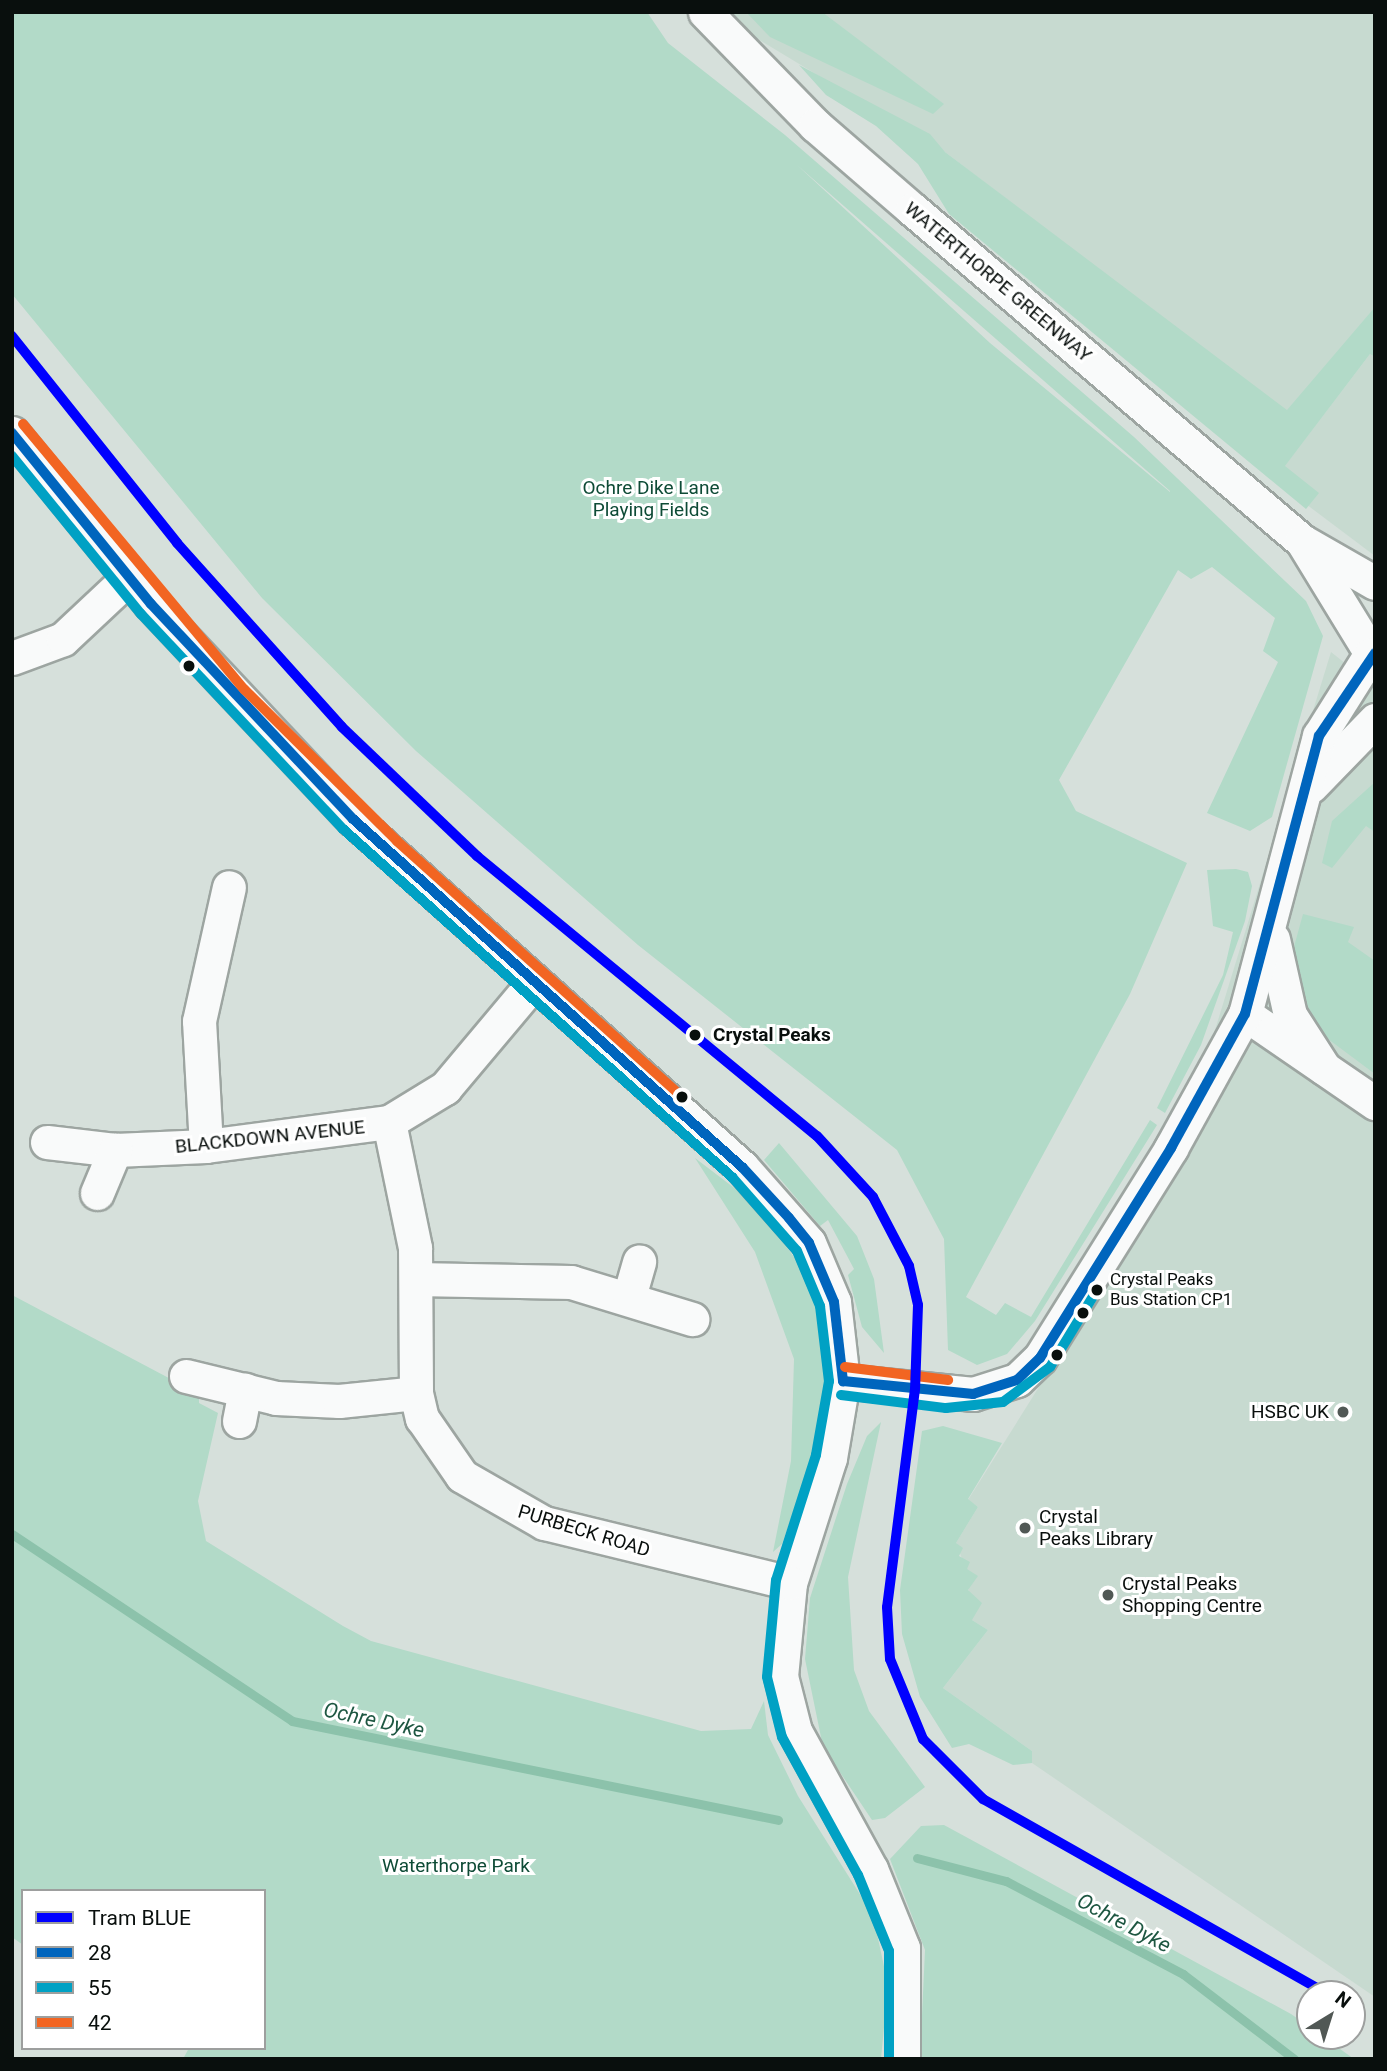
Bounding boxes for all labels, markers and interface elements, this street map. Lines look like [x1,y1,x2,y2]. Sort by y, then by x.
street label: WATERTHORPE GREENWAY [900,197,1096,367]
park label: Ochre Dike Lane Playing Fields [583,477,719,521]
unlabelled marker [182,659,196,673]
marker: Crystal Peaks [683,1023,707,1047]
place label: Crystal Peaks [713,1024,831,1046]
unlabelled marker [675,1090,689,1104]
street label: BLACKDOWN AVENUE [174,1116,366,1158]
place label: Crystal Peaks Bus Station CP1 [1110,1270,1232,1310]
marker: Crystal Peaks Bus Station CP1 [1090,1283,1104,1297]
unlabelled marker [1076,1306,1090,1320]
unlabelled marker [1050,1348,1064,1362]
place label: HSBC UK [1251,1401,1329,1423]
marker: HSBC UK [1335,1404,1351,1420]
street label: PURBECK ROAD [515,1500,653,1562]
place label: Crystal Peaks Library [1039,1506,1153,1550]
marker: Crystal Peaks Library [1017,1520,1033,1536]
place label: Crystal Peaks Shopping Centre [1122,1573,1262,1617]
marker: Crystal Peaks Shopping Centre [1100,1587,1116,1603]
water label: Ochre Dyke [321,1697,427,1743]
park label: Waterthorpe Park [382,1855,530,1877]
water label: Ochre Dyke [1073,1888,1175,1958]
legend [21,1889,266,2050]
text: Tram BLUE [88,1906,191,1930]
text: 28 [88,1941,112,1965]
text: 55 [88,1976,112,2000]
north arrow [1296,1980,1366,2050]
text: N [1331,1986,1355,2013]
text: 42 [88,2011,112,2035]

